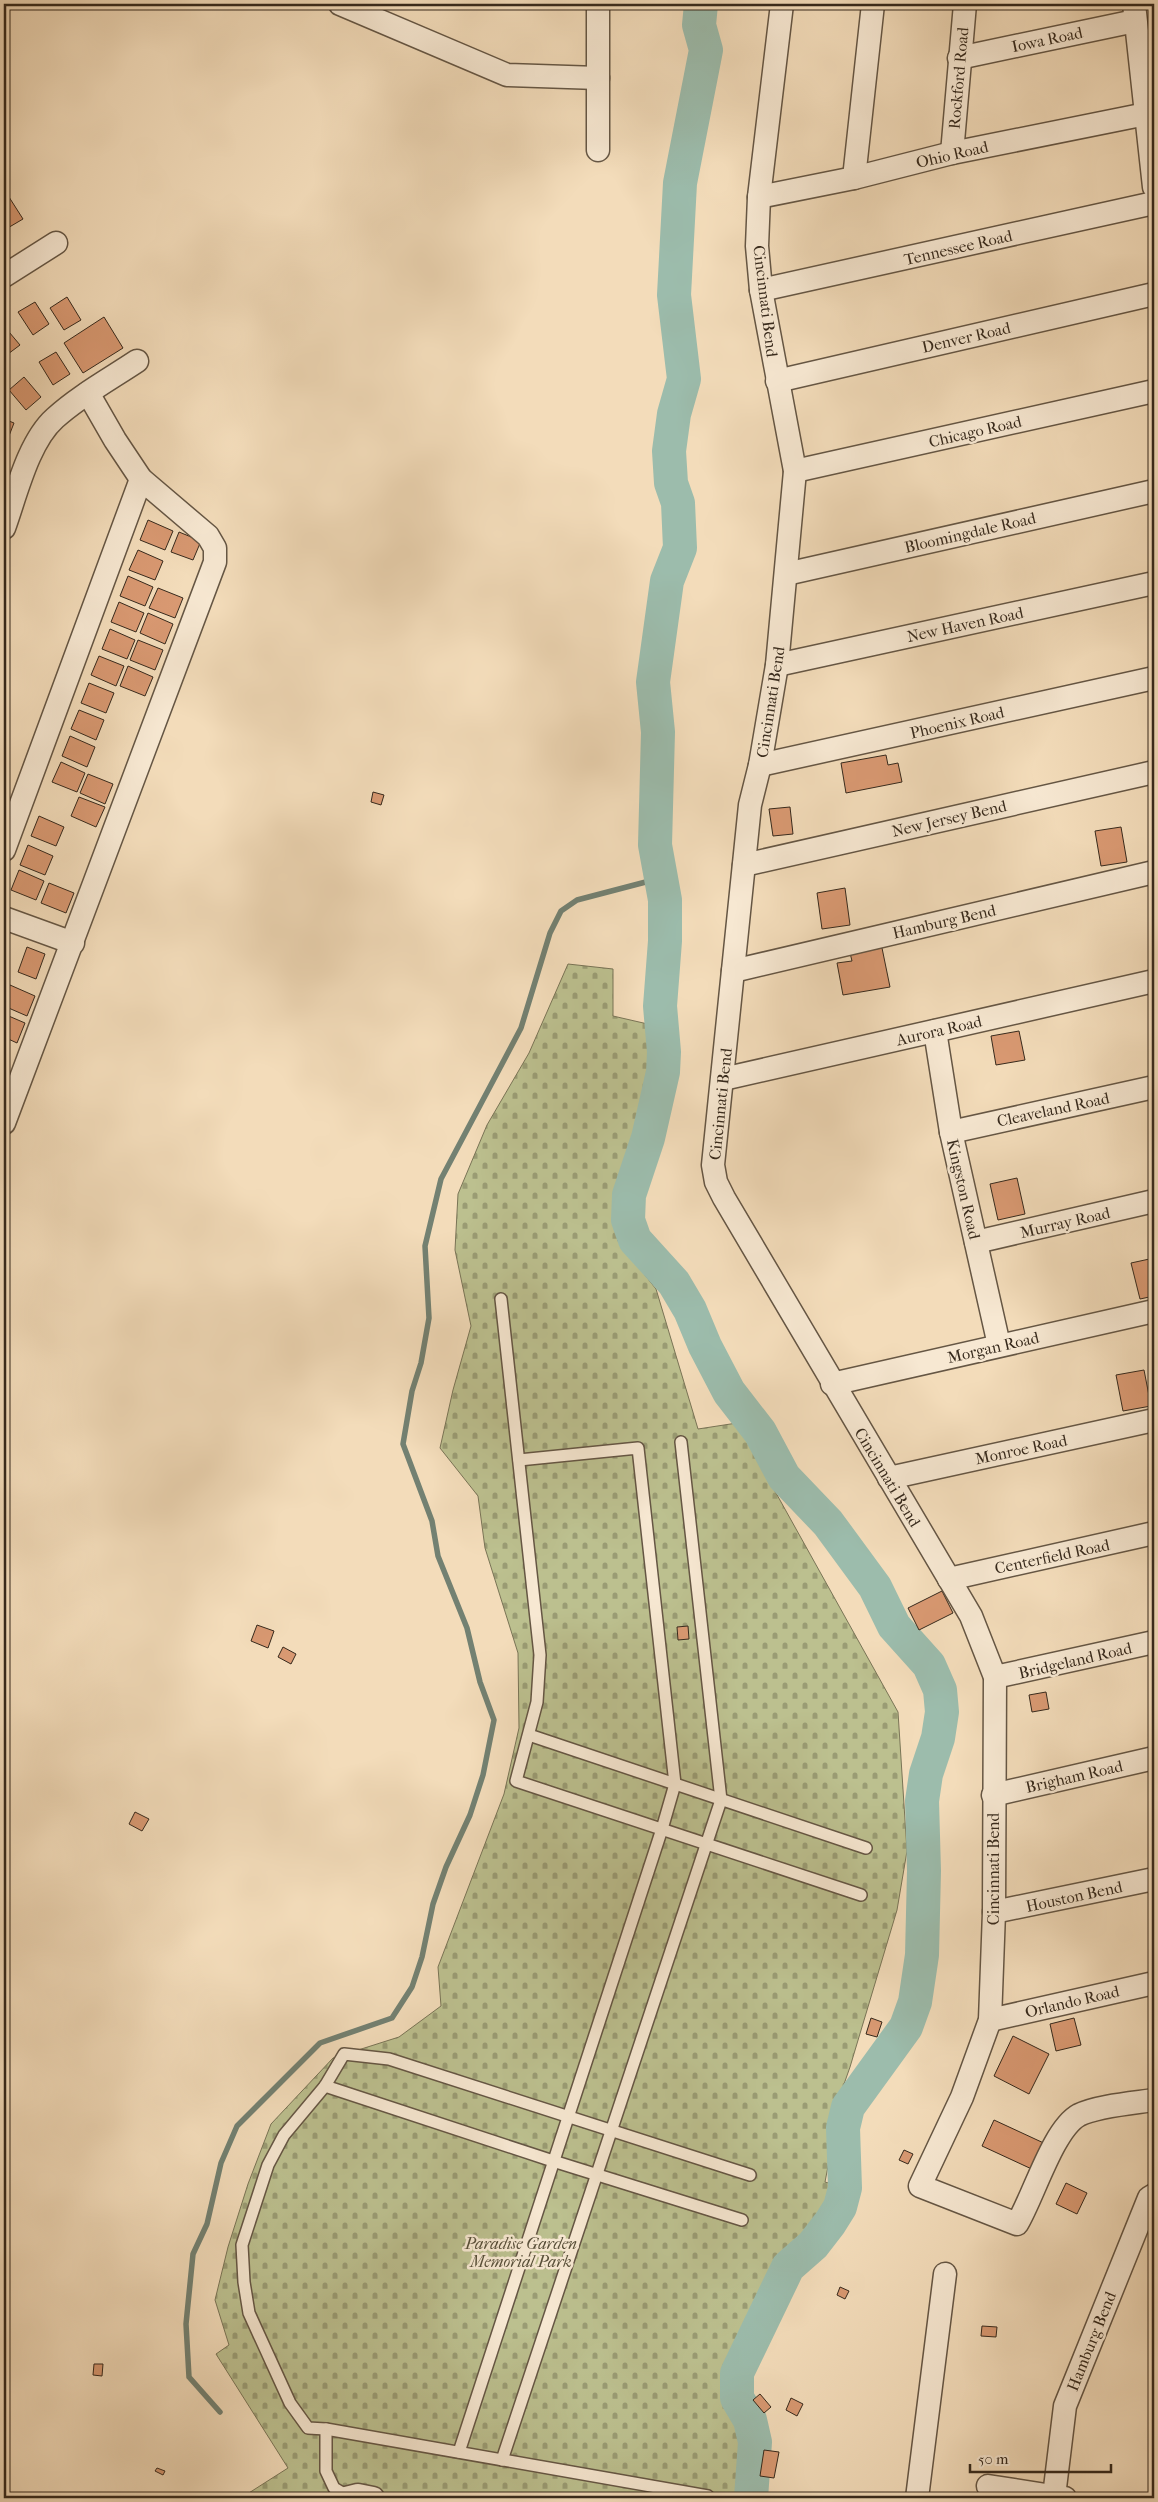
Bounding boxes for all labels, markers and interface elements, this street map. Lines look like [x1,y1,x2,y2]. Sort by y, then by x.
street label: Iowa Road [1010,23,1085,56]
street label: Rockford Road [945,26,972,130]
street label: Ohio Road [914,137,990,172]
street label: Tennessee Road [902,226,1014,269]
street label: Cincinnati Bend [749,244,782,358]
street label: Denver Road [920,318,1013,357]
street label: Chicago Road [927,412,1024,451]
street label: Bloomingdale Road [903,508,1038,557]
street label: New Haven Road [905,603,1025,646]
street label: Cincinnati Bend [752,645,789,759]
street label: Phoenix Road [908,702,1006,743]
street label: New Jersey Bend [890,796,1009,841]
street label: Hamburg Bend [891,900,998,943]
street label: Aurora Road [894,1011,984,1050]
street label: Cincinnati Bend [705,1047,736,1161]
street label: Cleaveland Road [995,1088,1111,1131]
street label: Kingston Road [943,1137,984,1241]
street label: Murray Road [1018,1203,1112,1242]
street label: Morgan Road [945,1328,1041,1367]
street label: Cincinnati Bend [850,1424,925,1531]
street label: Monroe Road [973,1430,1069,1469]
street label: Centerfield Road [993,1535,1112,1578]
street label: Bridgeland Road [1017,1638,1134,1683]
street label: Brigham Road [1024,1756,1125,1797]
street label: Cincinnati Bend [984,1812,1003,1925]
street label: Houston Bend [1024,1877,1124,1916]
street label: Orlando Road [1023,1981,1121,2022]
park label: Paradise Garden Memorial Park [464,2234,577,2271]
street label: Hamburg Bend [1063,2288,1120,2394]
scale bar [970,2442,1112,2474]
text: 50 m [978,2450,1009,2468]

